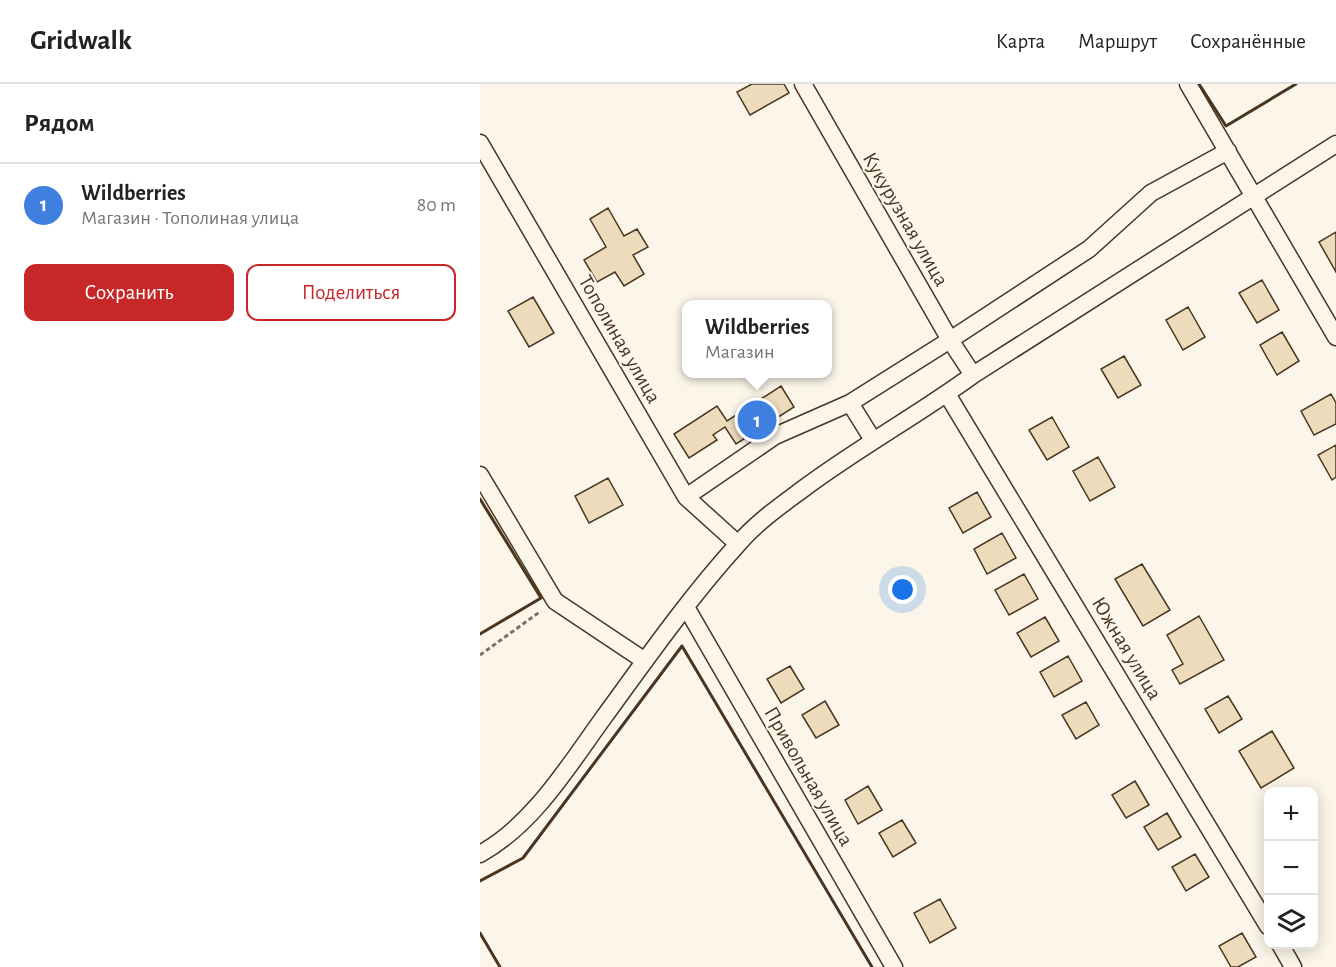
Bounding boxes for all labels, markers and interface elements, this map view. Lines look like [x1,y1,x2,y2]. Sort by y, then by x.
text: Gridwalk [30,27,132,55]
text: Карта [996,31,1045,52]
text: Маршрут [1078,31,1157,52]
text: Сохранённые [1190,31,1306,52]
text: Рядом [24,110,95,136]
street label: Кукурузная улица [859,149,953,290]
text: Wildberries [81,182,186,204]
text: 1 [40,195,47,215]
text: 80 m [417,195,456,215]
text: Магазин · Тополиная улица [81,208,299,228]
button: Сохранить [24,264,234,321]
button: Поделиться [246,264,456,321]
street label: Тополиная улица [575,272,665,407]
popup [682,300,832,378]
text: Wildberries [705,316,809,338]
text: Магазин [705,342,775,362]
pin: 1 [738,398,776,442]
your location [888,575,917,604]
street label: Южная улица [1088,593,1166,704]
street label: Привольная улица [760,703,857,850]
map controls [1264,787,1318,949]
button: + [1264,787,1318,841]
button: − [1264,841,1318,895]
button: layers [1264,895,1318,949]

